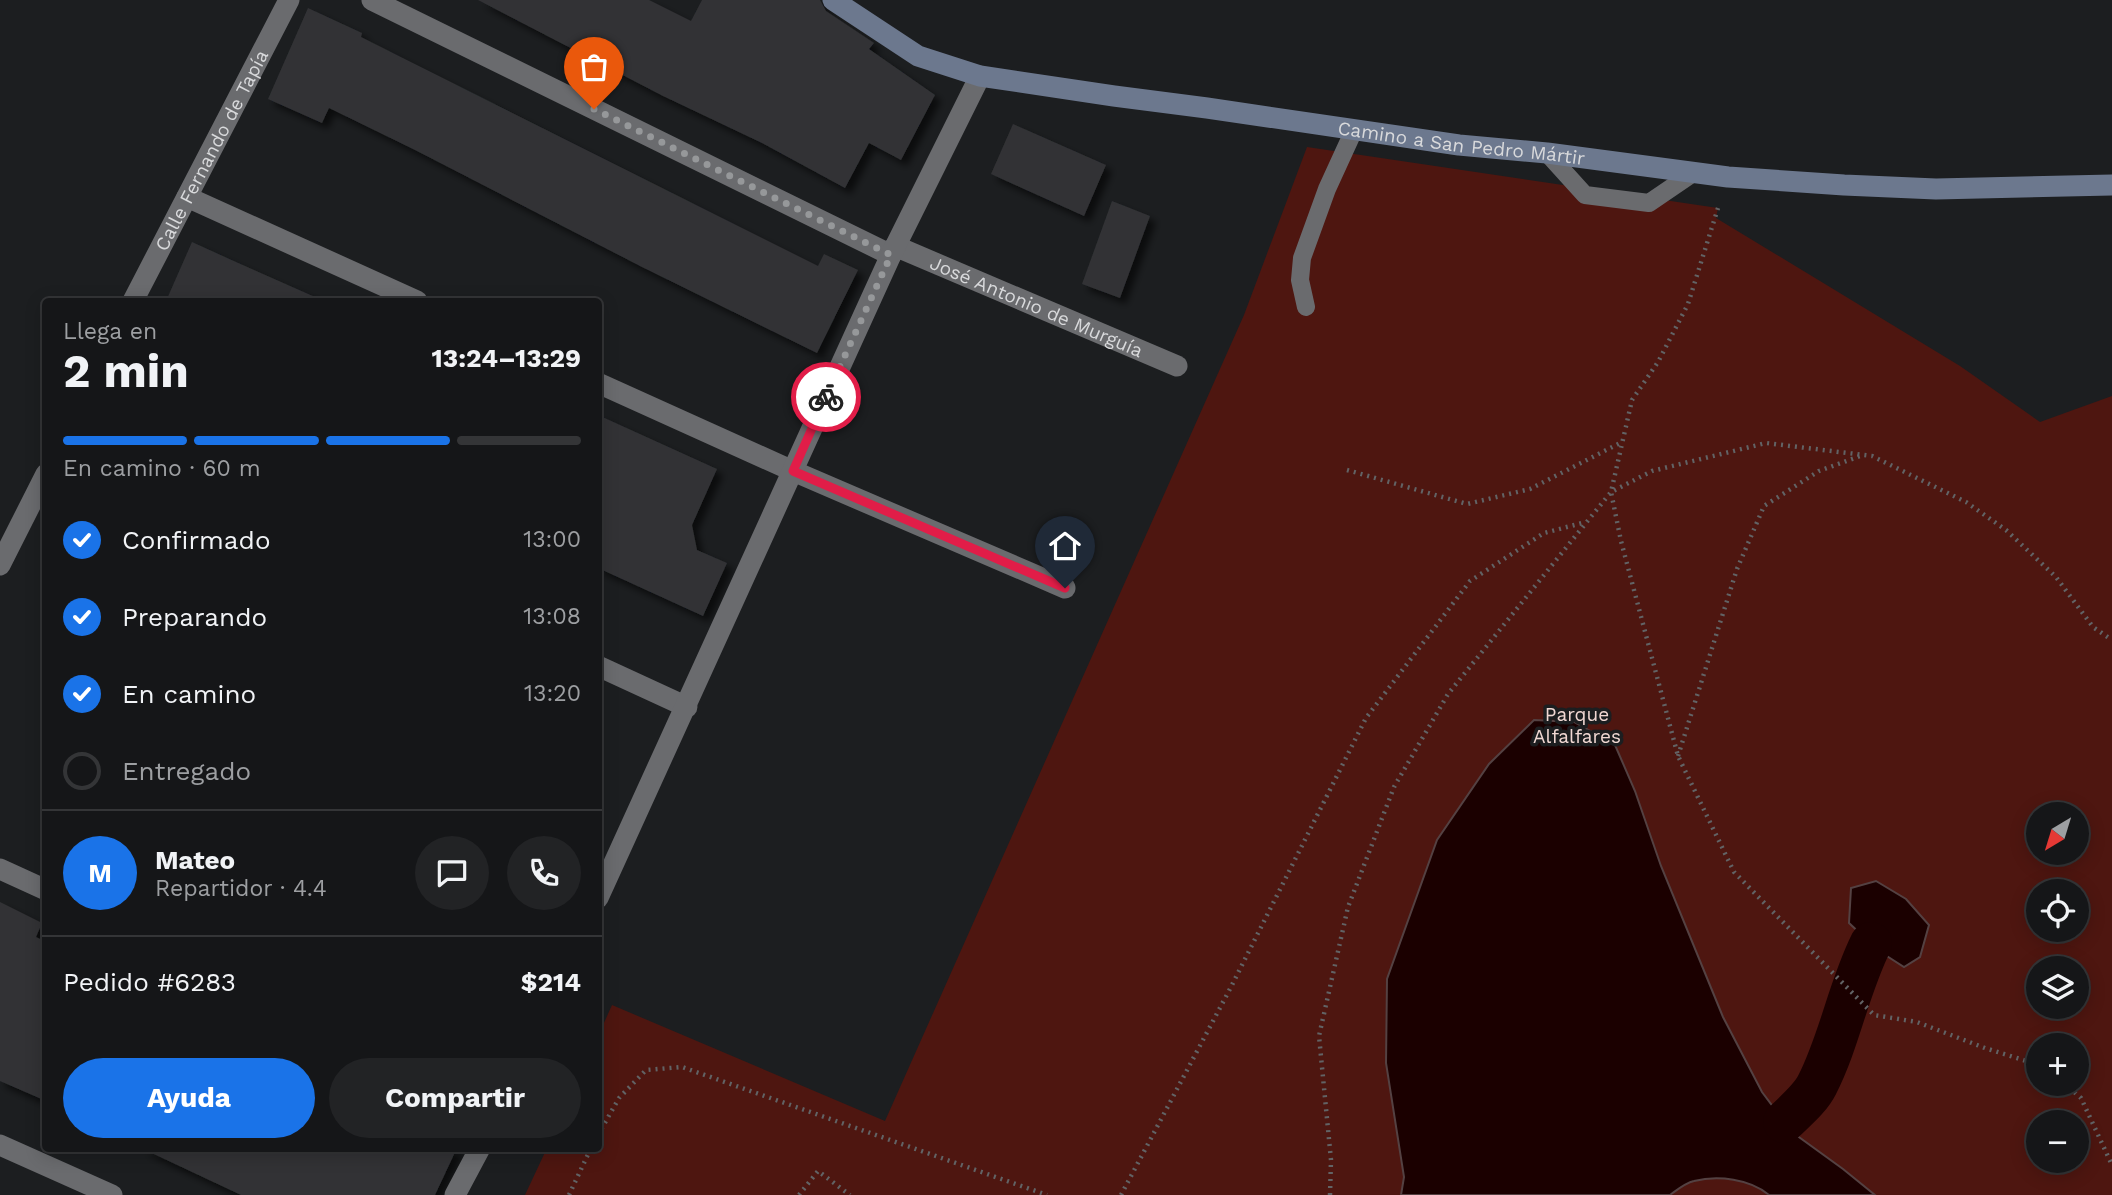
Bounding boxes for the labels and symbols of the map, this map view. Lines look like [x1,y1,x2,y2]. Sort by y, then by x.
pin [564,37,624,109]
street label: Calle Fernando de Tapía [150,45,273,254]
street label: Camino a San Pedro Mártir [1336,116,1587,169]
street label: José Antonio de Murguía [927,251,1147,362]
courier [791,362,861,432]
pin [1035,516,1095,588]
park label: Parque Alfalfares [1533,703,1621,748]
north arrow [2026,802,2090,864]

